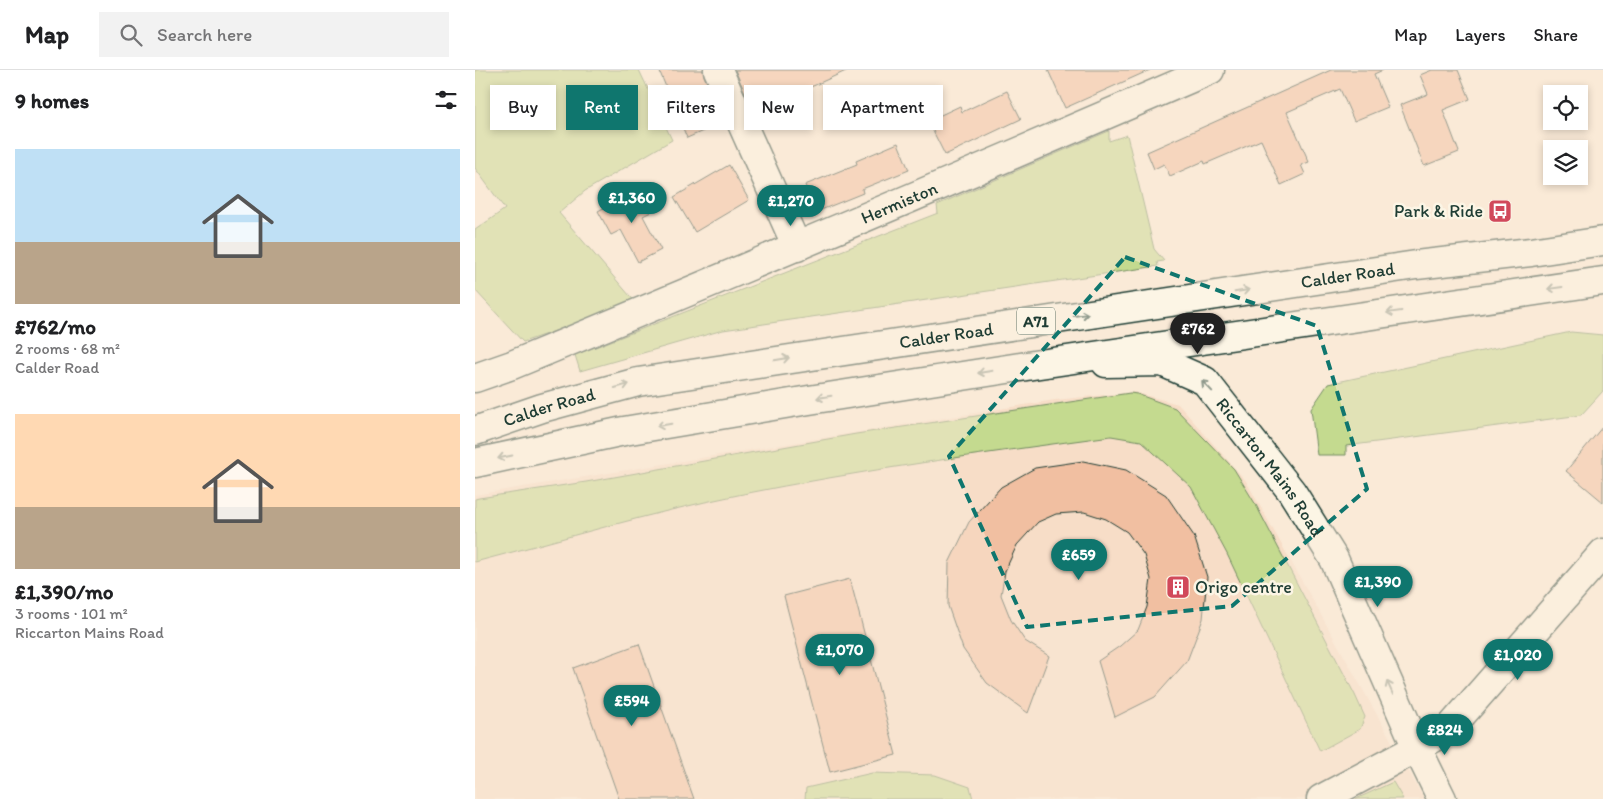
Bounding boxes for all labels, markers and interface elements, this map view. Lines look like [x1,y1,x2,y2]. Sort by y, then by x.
search box [99,12,449,57]
text: Map [25,20,69,49]
icon: search [117,21,145,49]
text: Search here [157,23,252,46]
text: Map [1394,24,1427,46]
text: Layers [1455,24,1505,46]
text: Share [1533,24,1578,46]
chip: Buy [490,85,556,130]
chip: Rent [566,85,638,130]
chip: Filters [648,85,734,130]
chip: New [744,85,813,130]
chip: Apartment [823,85,943,130]
map controls [1543,85,1588,185]
button: locate [1543,85,1588,130]
icon: filters [432,86,460,114]
text: 9 homes [15,88,89,113]
button: layers [1543,140,1588,185]
street label: Hermiston [858,177,941,229]
icon: home [193,181,283,271]
pin: £1,360 [591,182,673,224]
pin: £1,270 [750,184,832,227]
text: £1,360 [609,188,655,207]
text: £1,270 [768,191,814,210]
bus stop icon: Park & Ride [1487,198,1513,224]
place label: Park & Ride [1394,200,1483,222]
street label: Calder Road [1299,257,1396,293]
one-way arrow [1547,283,1563,293]
one-way arrow [1234,286,1250,296]
one-way arrow [1386,307,1402,317]
road number: A71 [1017,308,1055,334]
one-way arrow [1073,309,1089,319]
pin: £762 [1168,312,1228,355]
text: £762/mo [15,314,96,339]
street label: Calder Road [898,318,995,354]
text: £762 [1181,319,1215,338]
text: 2 rooms · 68 m² [15,339,120,358]
one-way arrow [774,354,790,364]
text: Calder Road [15,358,99,377]
one-way arrow [977,368,993,378]
one-way arrow [1201,380,1213,392]
one-way arrow [613,381,629,390]
street label: Calder Road [500,383,598,431]
one-way arrow [816,393,832,403]
street label: Riccarton Mains Road [1211,393,1328,541]
one-way arrow [656,420,672,430]
icon: home [193,446,283,536]
one-way arrow [497,453,513,462]
pin: £659 [1049,538,1109,581]
text: £659 [1062,545,1096,564]
pin: £1,390 [1337,566,1419,608]
text: £1,390 [1355,572,1401,591]
building icon: Origo centre [1165,574,1191,600]
place label: Origo centre [1195,576,1292,598]
text: £1,390/mo [15,579,113,604]
text: 3 rooms · 101 m² [15,604,128,623]
text: Riccarton Mains Road [15,623,164,642]
pin: £1,070 [799,634,881,676]
pin: £1,020 [1477,638,1559,681]
text: £1,070 [816,640,864,659]
text: £1,020 [1494,645,1542,664]
one-way arrow [1385,681,1395,696]
pin: £594 [602,684,662,727]
text: £594 [615,691,649,710]
pin: £824 [1415,714,1475,756]
text: £824 [1427,720,1463,739]

